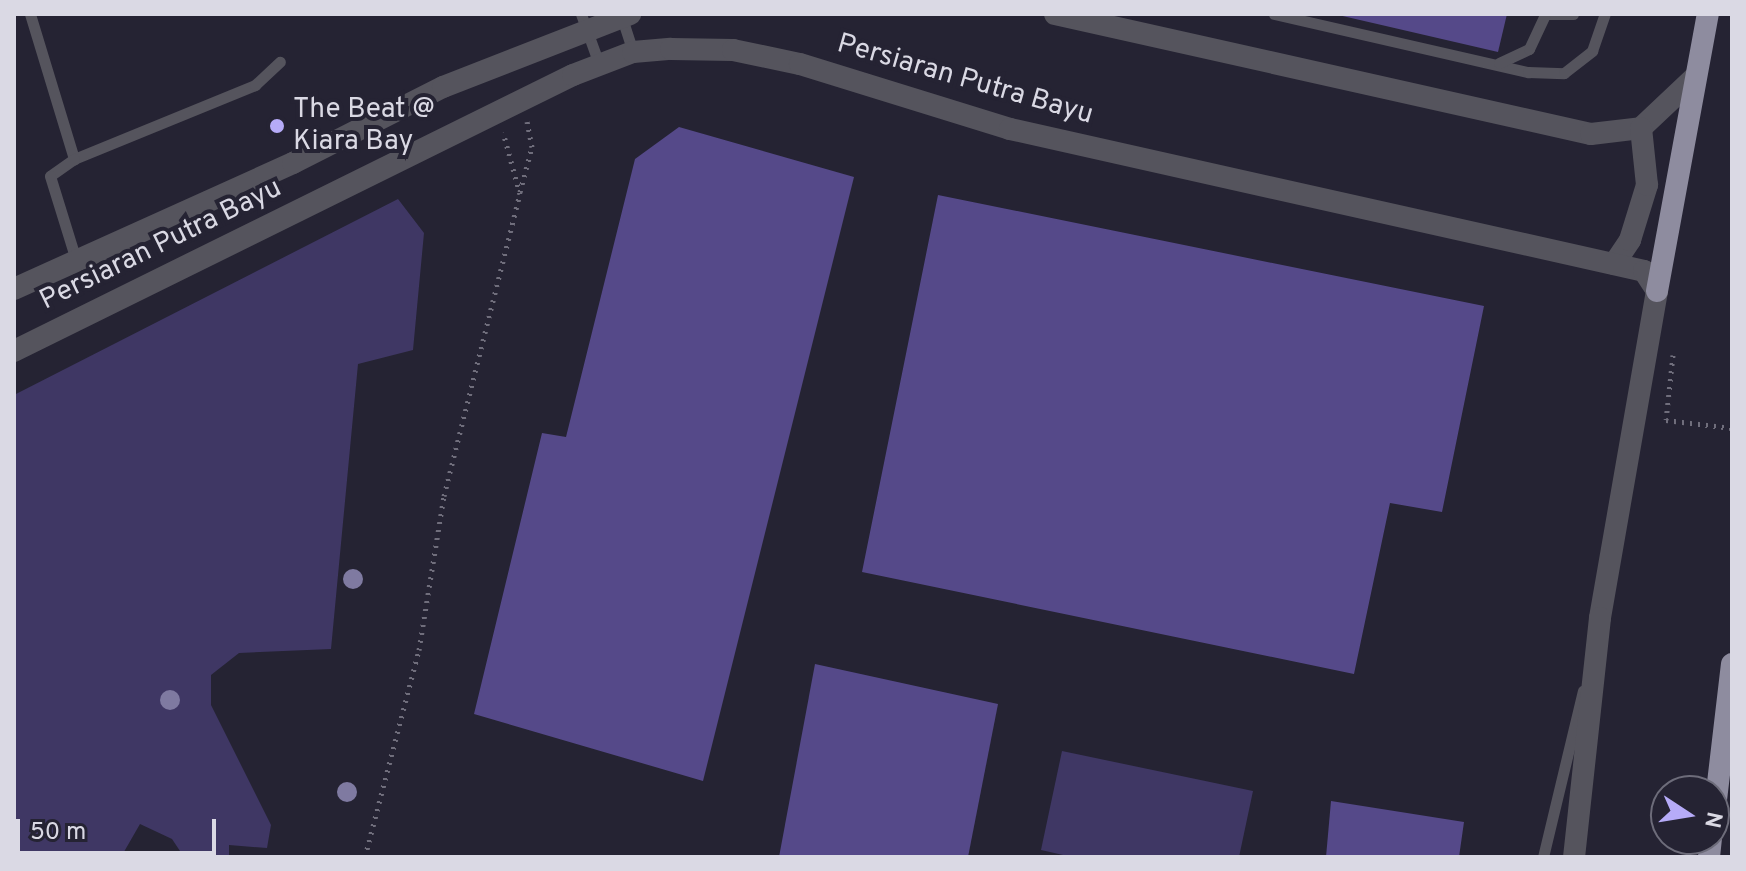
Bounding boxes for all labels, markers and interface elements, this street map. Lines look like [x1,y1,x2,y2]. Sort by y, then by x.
street label: Persiaran Putra Bayu [833,27,1097,133]
place label: The Beat @ Kiara Bay [293,93,435,159]
marker: The Beat @ Kiara Bay [268,117,286,135]
street label: Persiaran Putra Bayu [35,172,287,318]
north arrow [1650,775,1730,855]
scale bar [20,803,220,853]
text: N [1697,809,1727,830]
text: 50 m [30,818,86,848]

